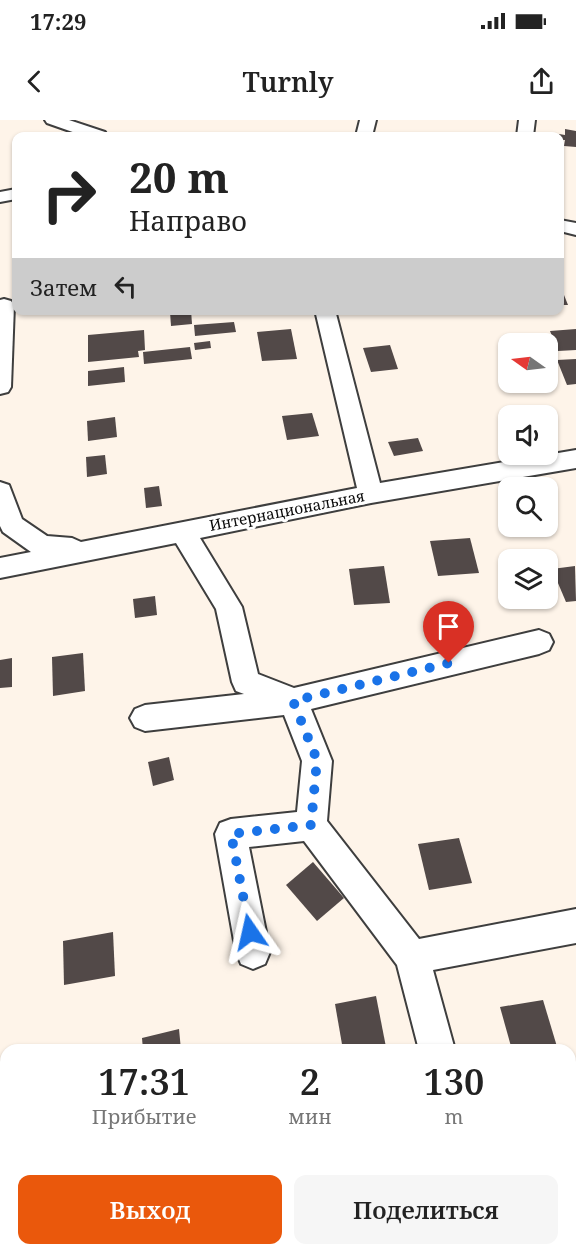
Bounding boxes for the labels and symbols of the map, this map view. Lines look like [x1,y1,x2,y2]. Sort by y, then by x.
north arrow [498,333,558,393]
street label: Интернациональная [207,485,366,535]
pin [423,601,474,663]
position arrow [218,900,282,964]

